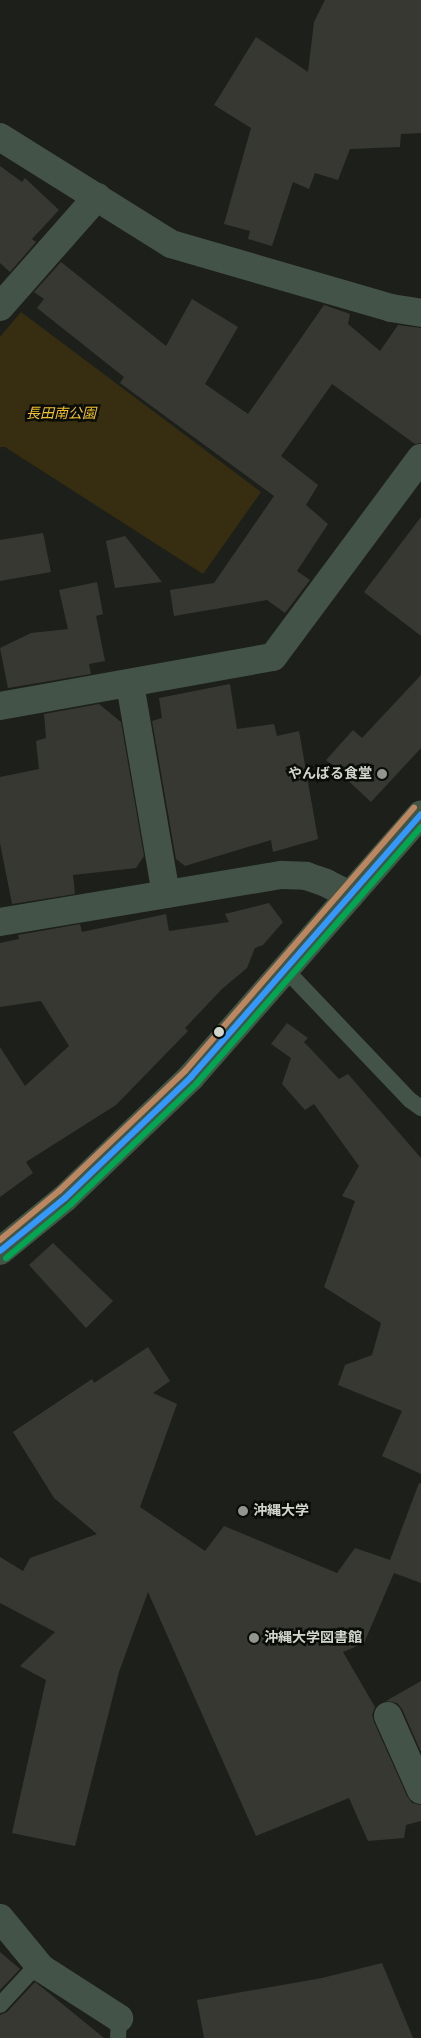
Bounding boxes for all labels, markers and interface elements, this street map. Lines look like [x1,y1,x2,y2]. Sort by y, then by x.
park label: 長田南公園 [26,406,96,422]
place label: やんばる食堂 [288,766,372,782]
marker: やんばる食堂 [376,768,388,780]
unlabelled marker [214,1027,224,1037]
place label: 沖縄大学 [253,1503,309,1519]
marker: 沖縄大学 [237,1505,249,1517]
place label: 沖縄大学図書館 [264,1630,362,1646]
marker: 沖縄大学図書館 [248,1632,260,1644]

